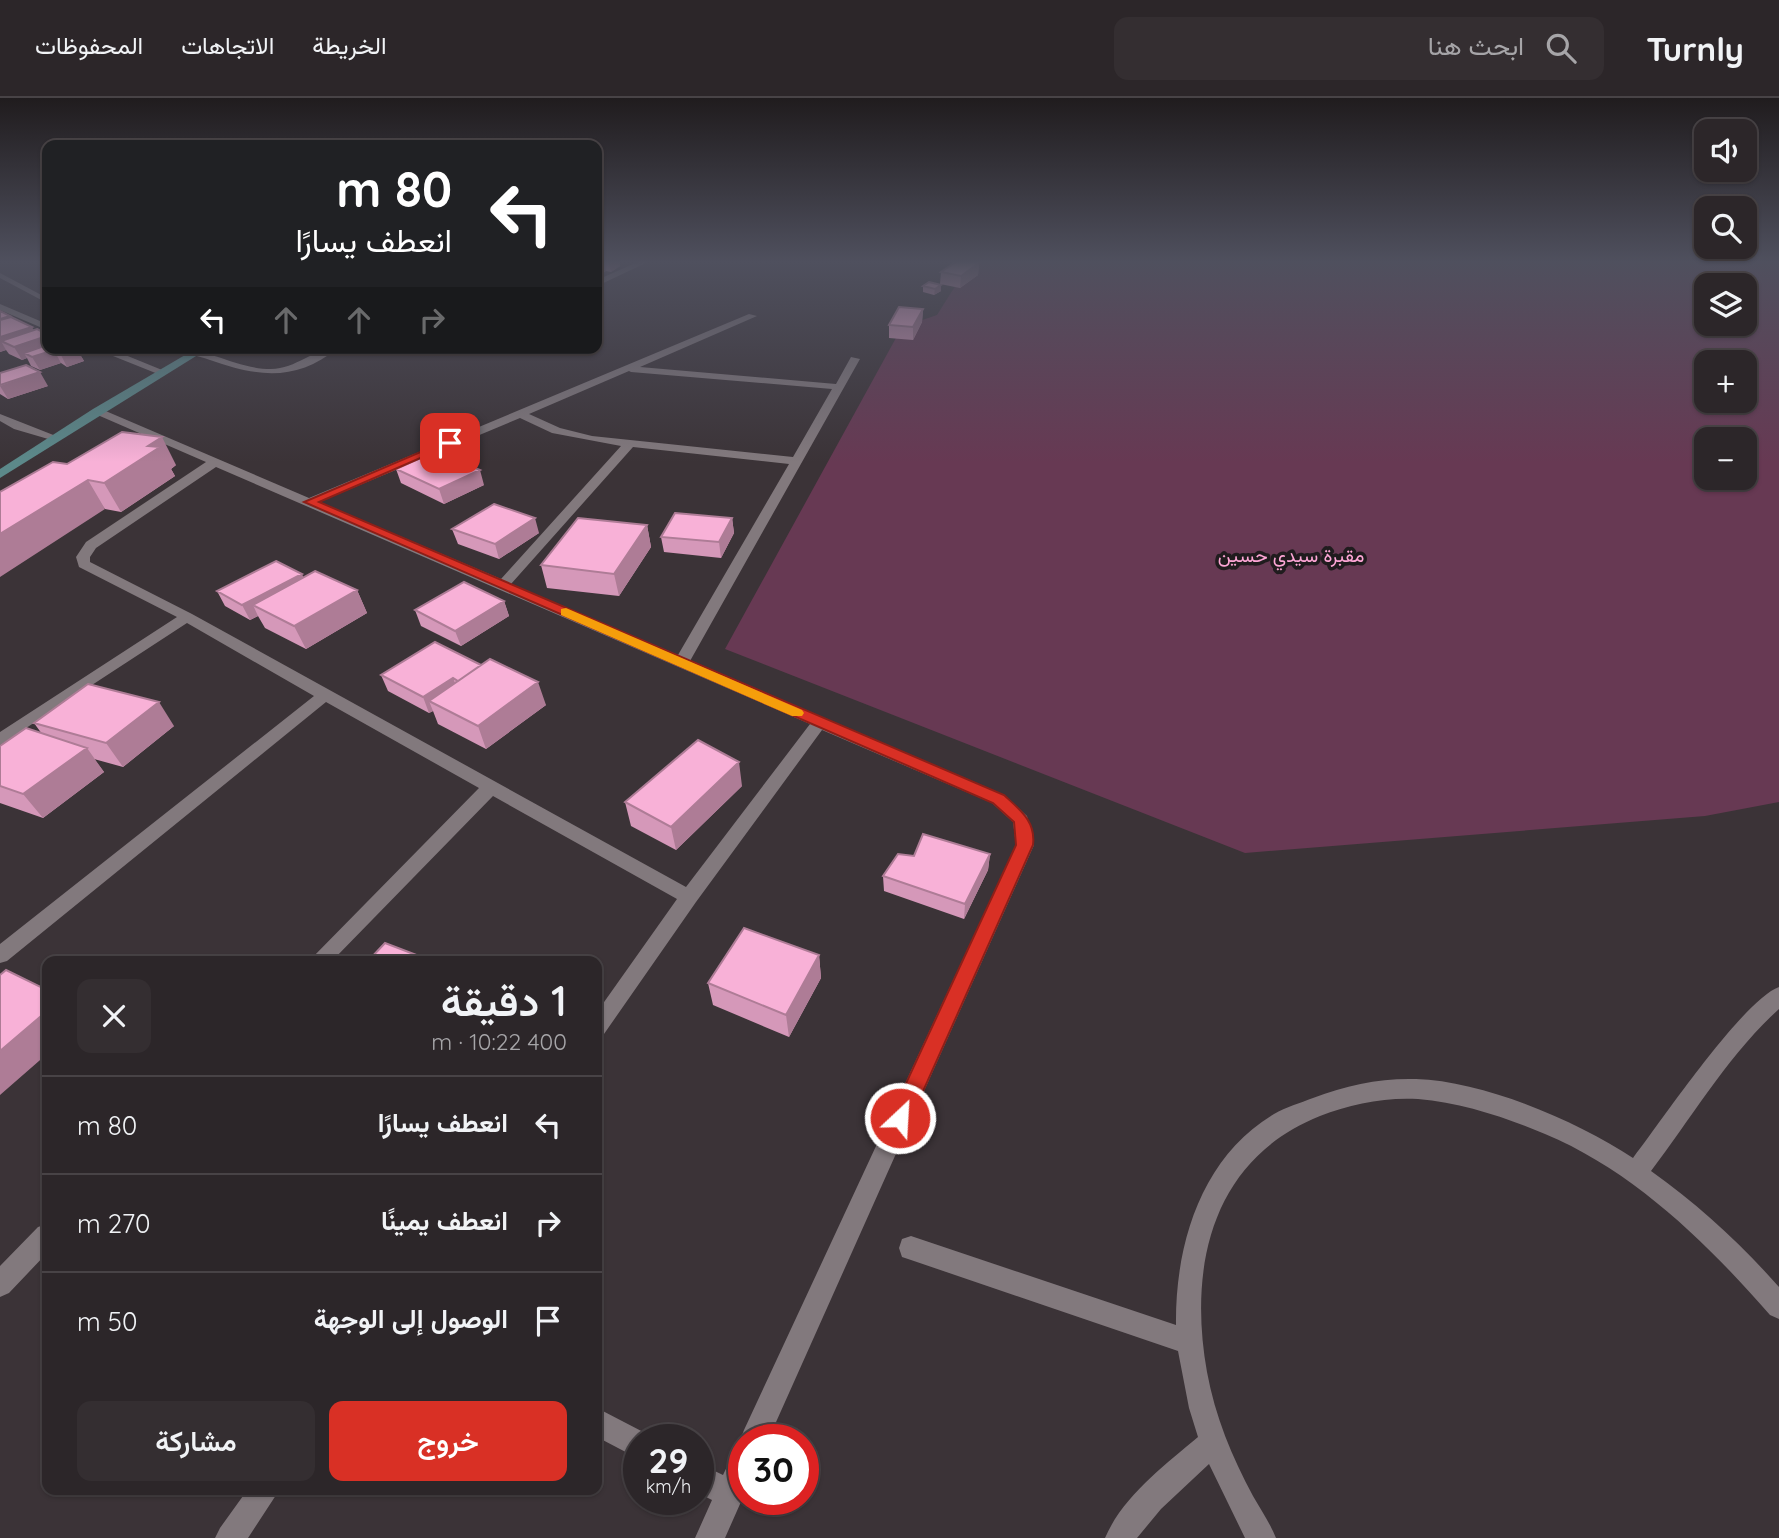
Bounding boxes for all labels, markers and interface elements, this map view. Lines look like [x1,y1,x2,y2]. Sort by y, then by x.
search box [1114,17,1604,80]
text: Turnly [1646,28,1744,69]
text: ابحث هنا [1428,29,1524,62]
icon: search [1542,29,1580,67]
text: المحفوظات [35,30,143,60]
text: الاتجاهات [181,30,274,60]
text: الخريطة [312,30,387,60]
map controls [1694,119,1757,490]
button: sound [1694,119,1757,182]
text: 80 m [336,158,452,219]
icon: left [476,168,567,259]
button: search [1694,196,1757,259]
text: انعطف يسارًا [296,220,452,260]
button: layers [1694,273,1757,336]
icon: left [194,301,232,339]
icon: ahead [267,301,305,339]
icon: ahead [340,301,378,339]
icon: right [413,301,451,339]
button: + [1694,350,1757,413]
pin [420,413,480,473]
icon: arrive [431,424,469,462]
button: − [1694,427,1757,490]
park label: مقبرة سيدي حسين [1218,543,1364,571]
text: 1 دقيقة [441,974,567,1027]
button: close [77,979,151,1053]
text: 400 m · 10:22 [431,1027,567,1056]
position arrow [863,1081,937,1155]
text: انعطف يسارًا [378,1106,508,1139]
icon: left [529,1106,567,1144]
text: 80 m [77,1109,137,1142]
text: انعطف يمينًا [381,1204,508,1237]
icon: right [529,1204,567,1242]
text: 270 m [77,1207,151,1240]
text: الوصول إلى الوجهة [314,1302,508,1335]
icon: arrive [529,1302,567,1340]
text: 50 m [77,1305,137,1338]
button: مشاركة [77,1401,315,1481]
button: خروج [329,1401,567,1481]
speed limit sign: 30 [728,1424,819,1515]
text: 29 [649,1438,688,1482]
text: km/h [646,1475,691,1498]

